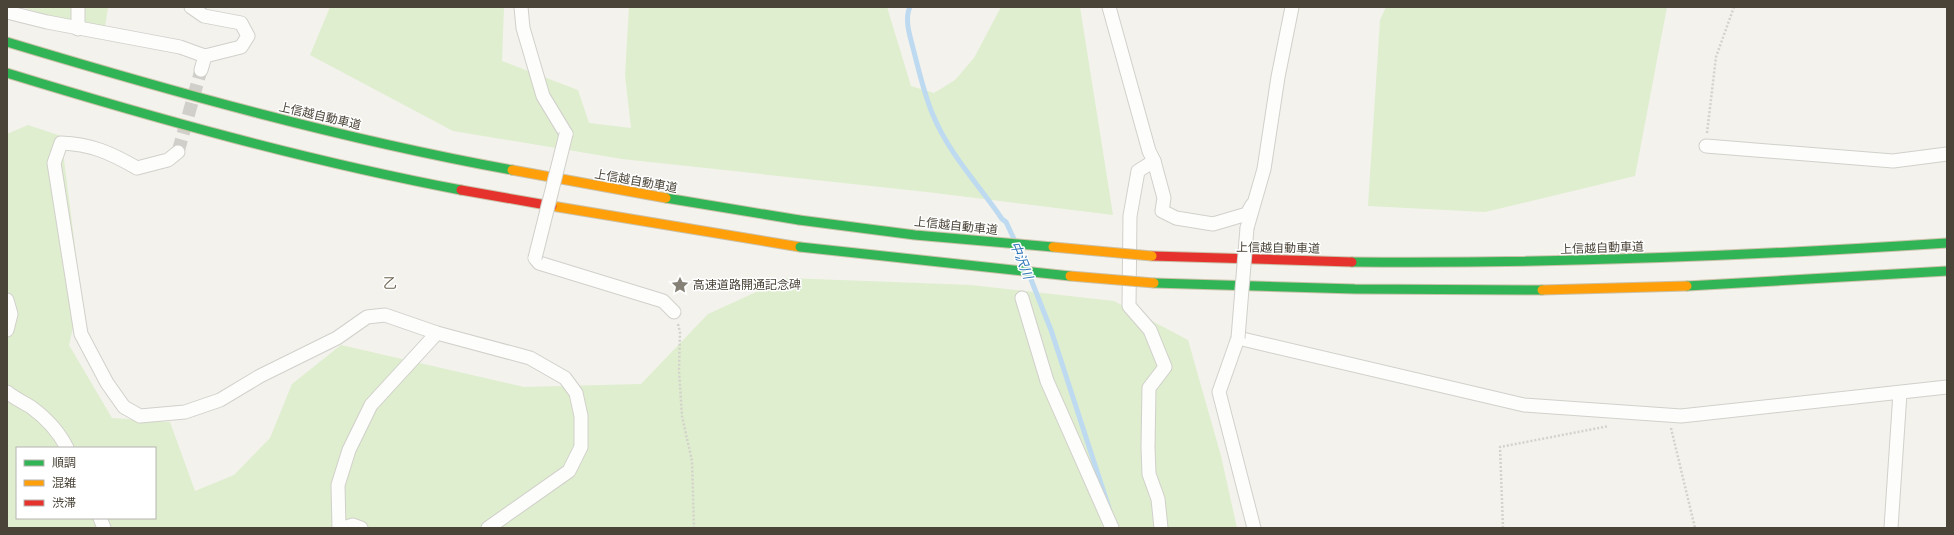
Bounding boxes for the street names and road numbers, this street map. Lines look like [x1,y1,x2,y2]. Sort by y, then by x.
street label: 上信越自動車道 [277,99,363,132]
street label: 上信越自動車道 [593,166,679,195]
street label: 上信越自動車道 [913,214,999,237]
street label: 上信越自動車道 [1236,239,1320,256]
street label: 上信越自動車道 [1560,239,1644,256]

